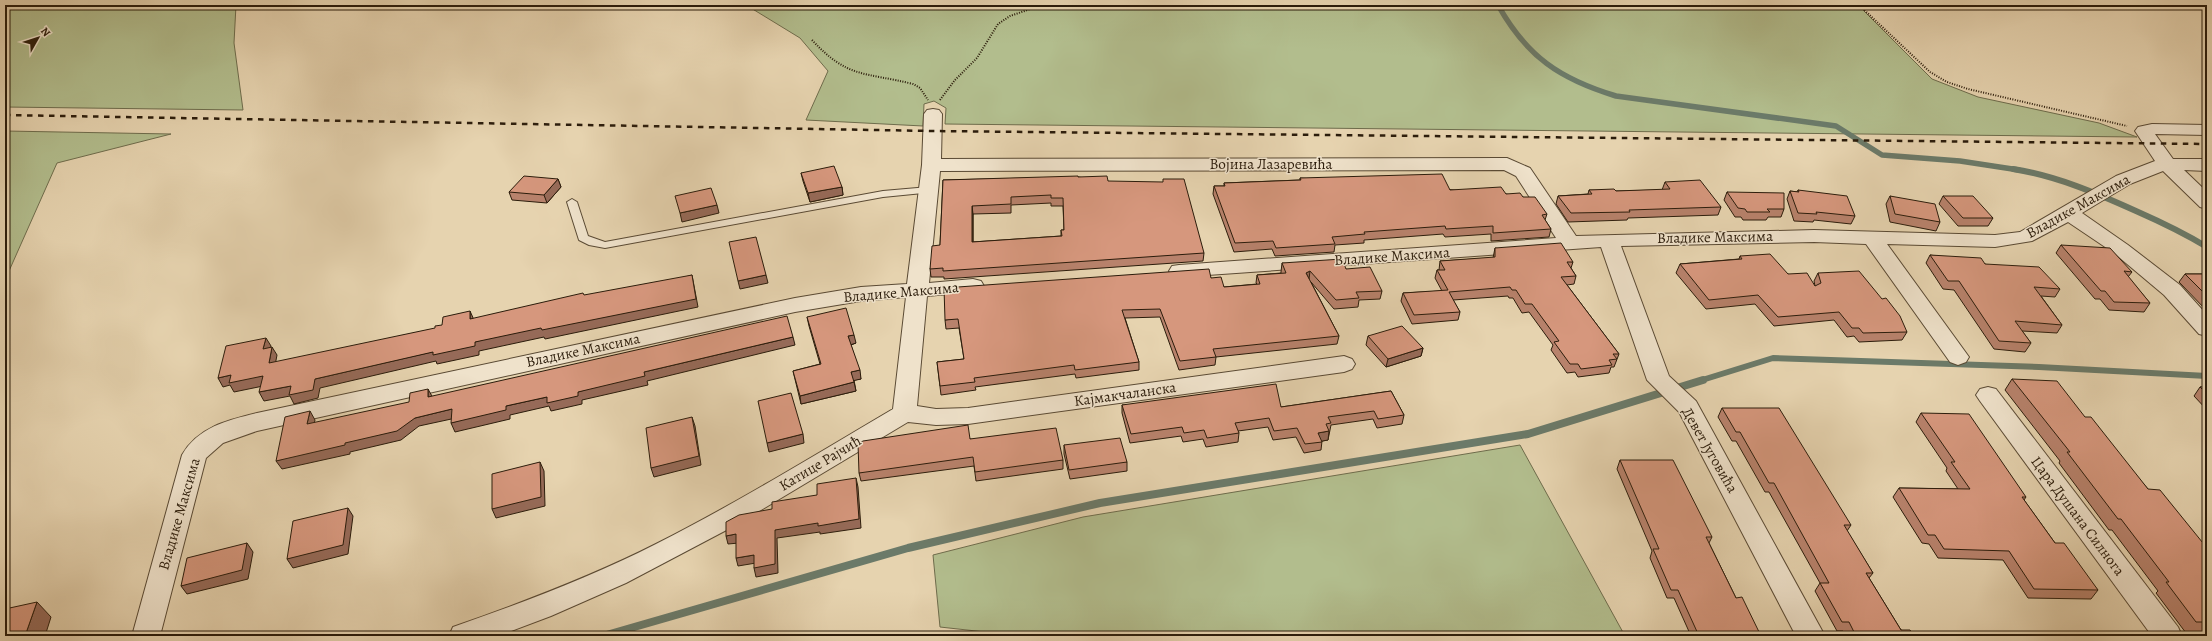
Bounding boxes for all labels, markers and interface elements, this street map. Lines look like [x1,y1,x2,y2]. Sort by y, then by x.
north arrow [18,18,58,58]
text: N [37,24,54,40]
street label: Војина Лазаревића [1210,154,1333,174]
street label: Владике Максима [2022,169,2134,243]
street label: Владике Максима [1657,226,1773,248]
street label: Владике Максима [1333,242,1451,270]
street label: Владике Максима [842,277,960,307]
street label: Владике Максима [524,328,642,372]
street label: Кајмакчаланска [1073,377,1177,411]
street label: Девет Југовића [1677,403,1743,497]
street label: Катице Рајчић [775,431,865,495]
street label: Цара Душана Силнога [2027,452,2129,580]
street label: Владике Максима [153,455,205,573]

